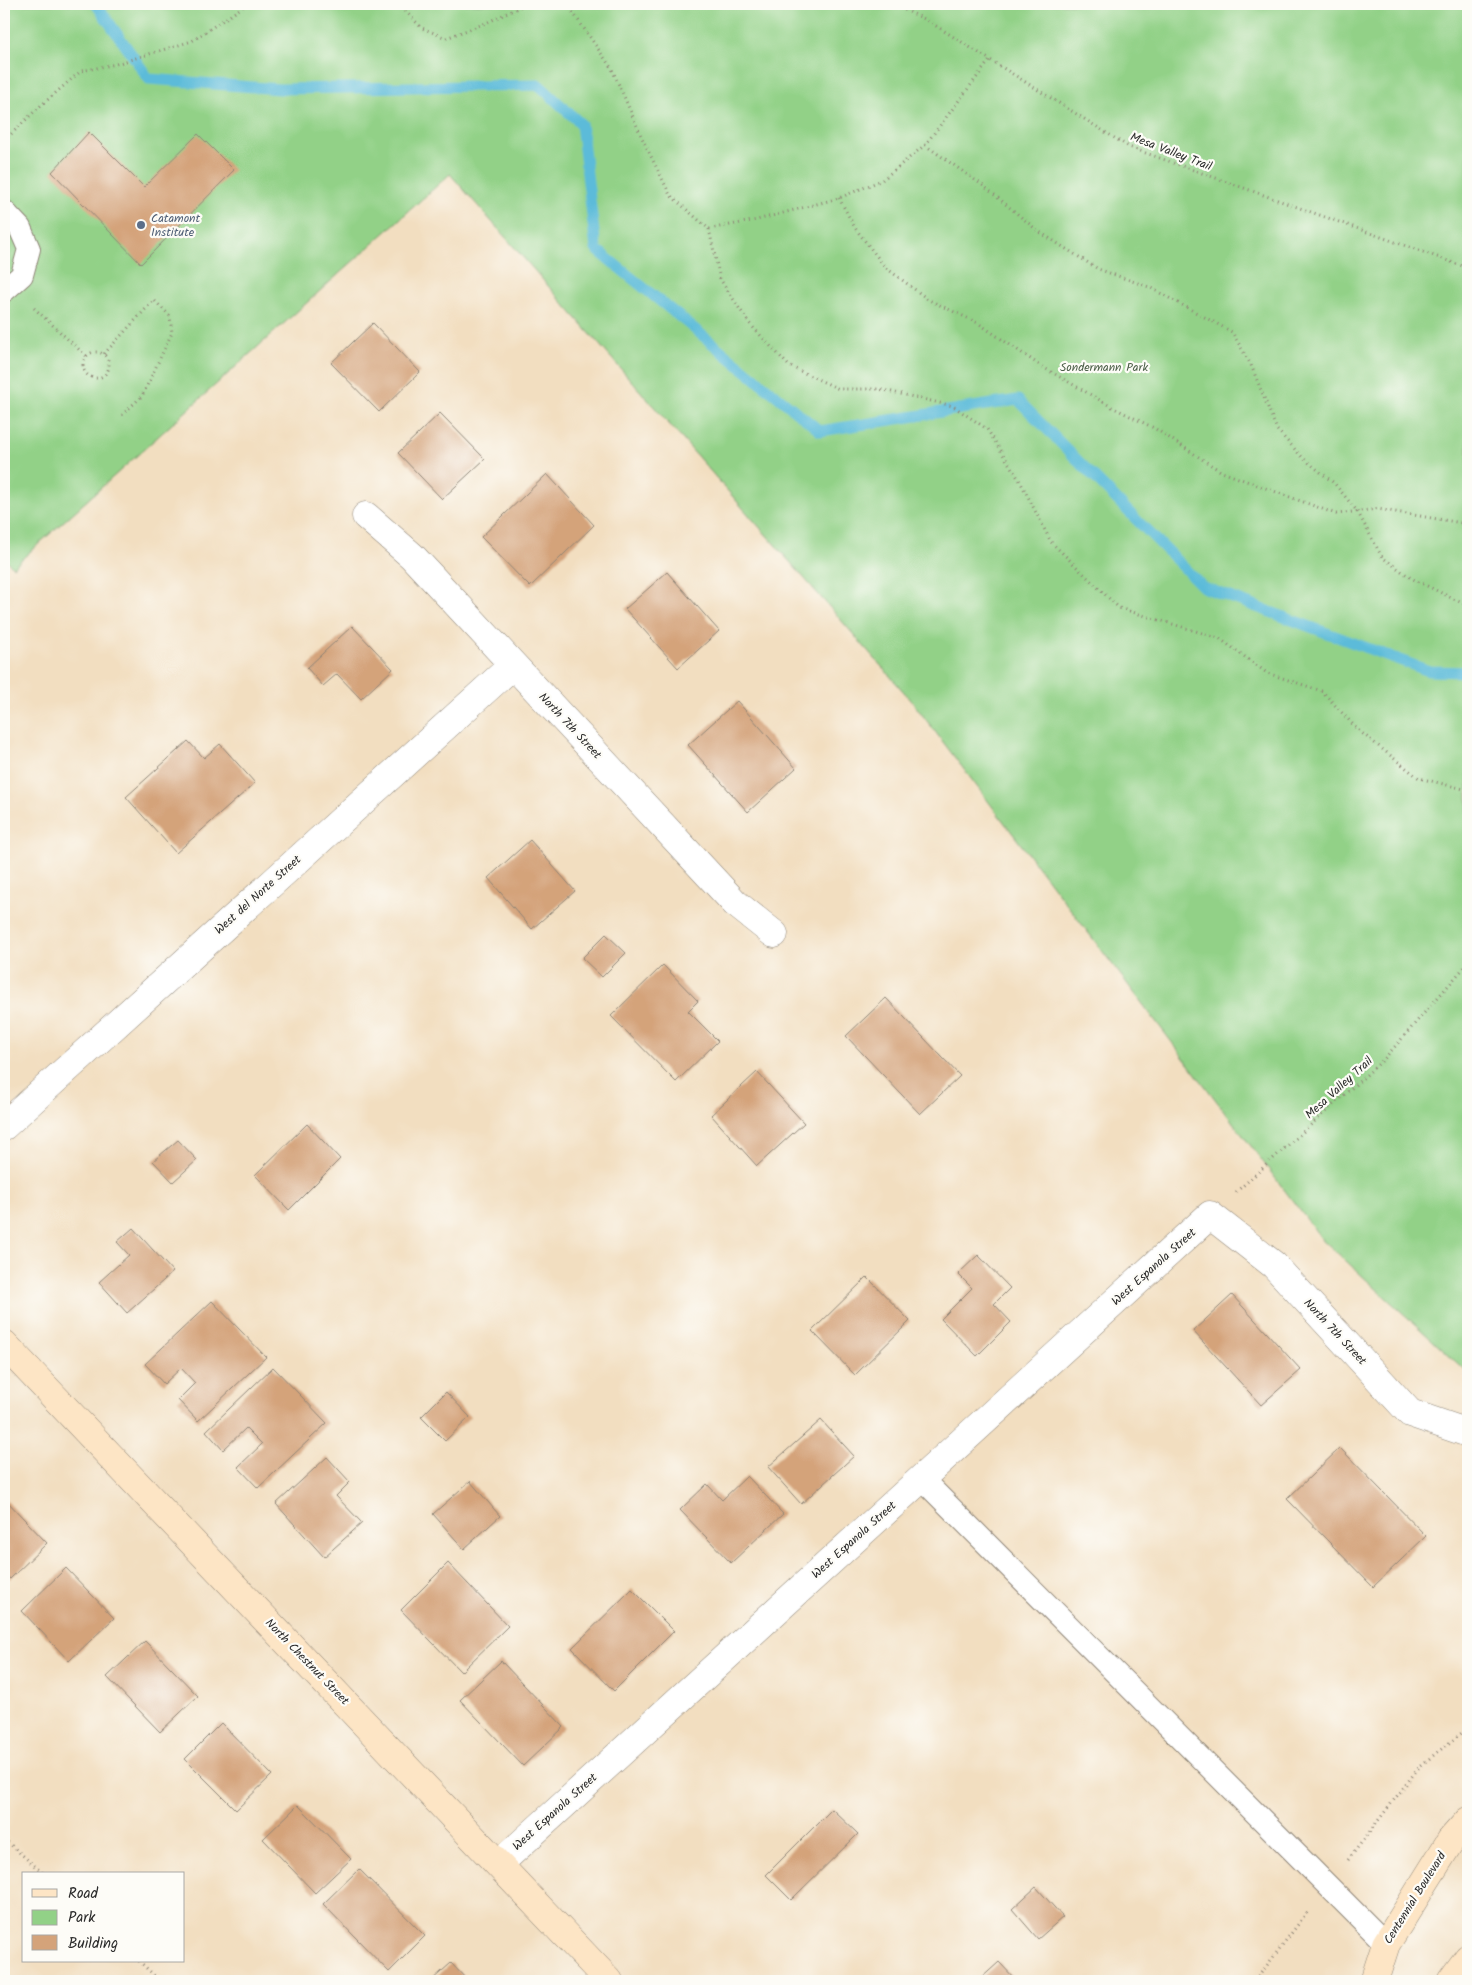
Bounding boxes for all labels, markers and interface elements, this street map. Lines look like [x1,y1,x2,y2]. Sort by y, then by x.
street label: Mesa Valley Trail [1127,128,1215,176]
place label: Catamont Institute [151,209,200,242]
marker: Catamont Institute [135,219,147,231]
park label: Sondermann Park [1060,358,1148,377]
street label: North 7th Street [534,688,606,764]
street label: West del Norte Street [210,850,306,939]
street label: Mesa Valley Trail [1301,1052,1377,1124]
street label: West Espanola Street [1107,1223,1201,1310]
street label: North 7th Street [1299,1294,1371,1370]
street label: West Espanola Street [807,1496,901,1583]
street label: North Chestnut Street [260,1614,354,1710]
street label: West Espanola Street [508,1768,602,1855]
street label: Centennial Boulevard [1379,1847,1452,1948]
legend [22,1872,185,1962]
text: Road [68,1882,99,1906]
text: Park [68,1906,96,1930]
text: Building [68,1932,118,1956]

